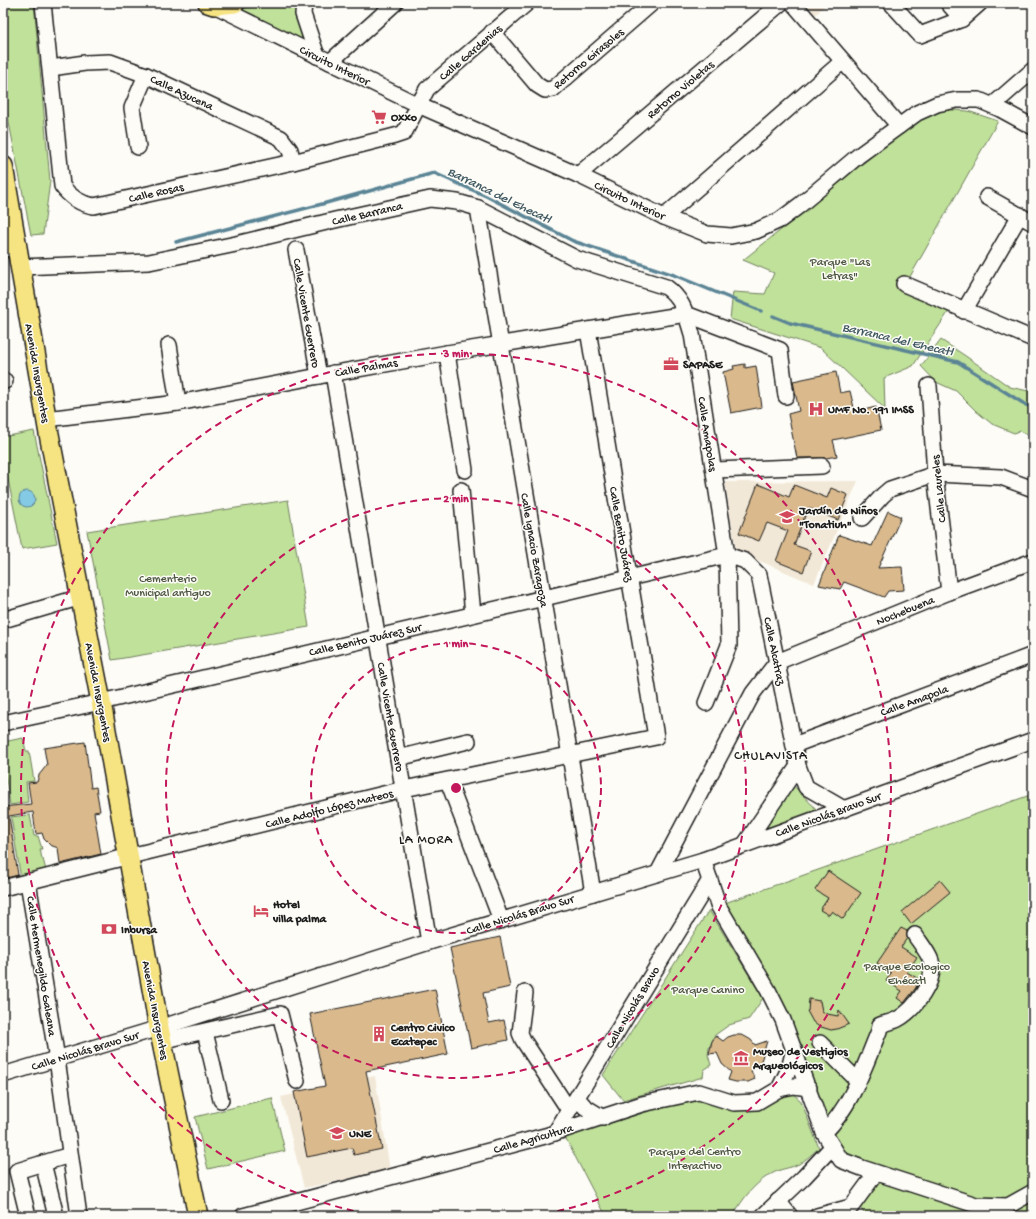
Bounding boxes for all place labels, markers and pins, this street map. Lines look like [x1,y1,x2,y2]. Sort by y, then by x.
supermarket icon: Oxxo [370,108,388,126]
place label: Oxxo [391,112,418,126]
office icon: SAPASE [662,355,680,373]
place label: SAPASE [683,359,724,373]
hospital icon: UMF No. 191 IMSS [807,400,825,418]
place label: UMF No. 191 IMSS [828,404,914,418]
place label: Jardín de Niños "Tonatiuh" [798,505,878,533]
school or university icon: Jardín de Niños "Tonatiuh" [778,508,796,526]
centre of rings [449,781,463,795]
place label: Hotel villa palma [272,899,327,927]
hotel icon: Hotel villa palma [252,902,270,920]
bank icon: Inbursa [100,920,118,938]
place label: Inbursa [121,924,158,938]
place label: Centro Civico Ecatepec [390,1022,456,1050]
building icon: Centro Civico Ecatepec [370,1025,388,1043]
place label: Museo de Vestigios Arqueológicos [752,1046,848,1074]
museum icon: Museo de Vestigios Arqueológicos [732,1049,750,1067]
school or university icon: UNE [328,1124,346,1142]
place label: UNE [349,1128,373,1142]

